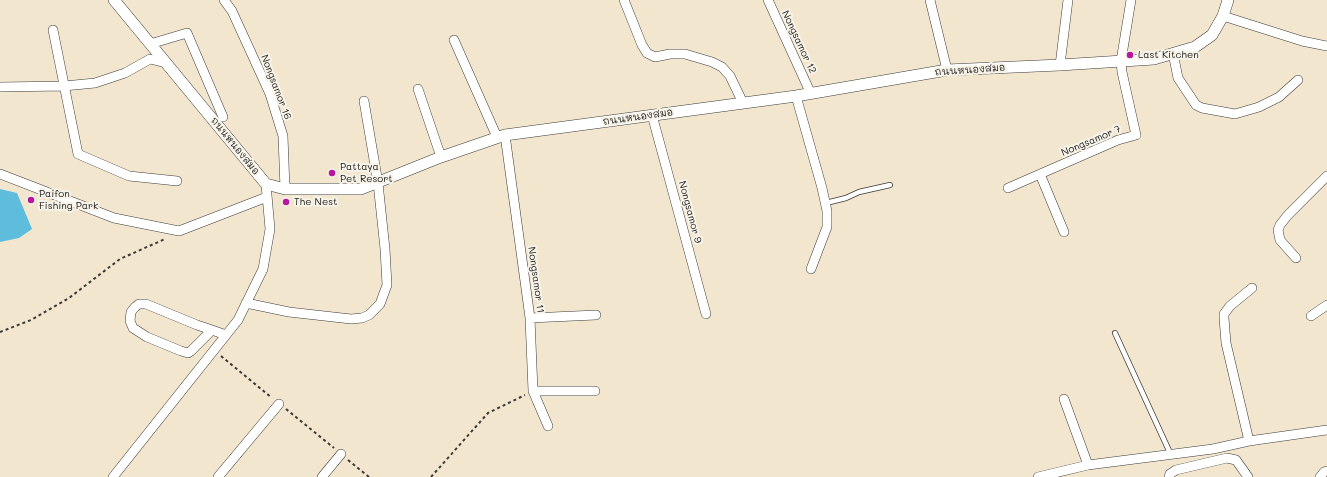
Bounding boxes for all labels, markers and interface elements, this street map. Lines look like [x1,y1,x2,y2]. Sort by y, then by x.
street label: Nongsamor 12 [779,9,819,75]
place label: Last Kitchen [1138,49,1199,61]
marker: Last Kitchen [1125,50,1135,60]
street label: Nongsamor 16 [258,53,294,121]
street label: ถนนหนองสมอ [934,62,1006,78]
street label: ถนนหนองสมอ [602,106,674,128]
street label: ถนนหนองสมอ [208,115,262,177]
street label: Nongsamor 7 [1059,123,1123,159]
place label: Pattaya Pet Resort [340,161,393,184]
marker: Pattaya Pet Resort [327,168,337,178]
street label: Nongsamor 9 [676,180,704,244]
place label: Paifon Fishing Park [39,188,98,212]
marker: Paifon Fishing Park [26,195,36,205]
place label: The Nest [294,196,337,208]
marker: The Nest [281,197,291,207]
street label: Nongsamor 11 [525,246,547,314]

